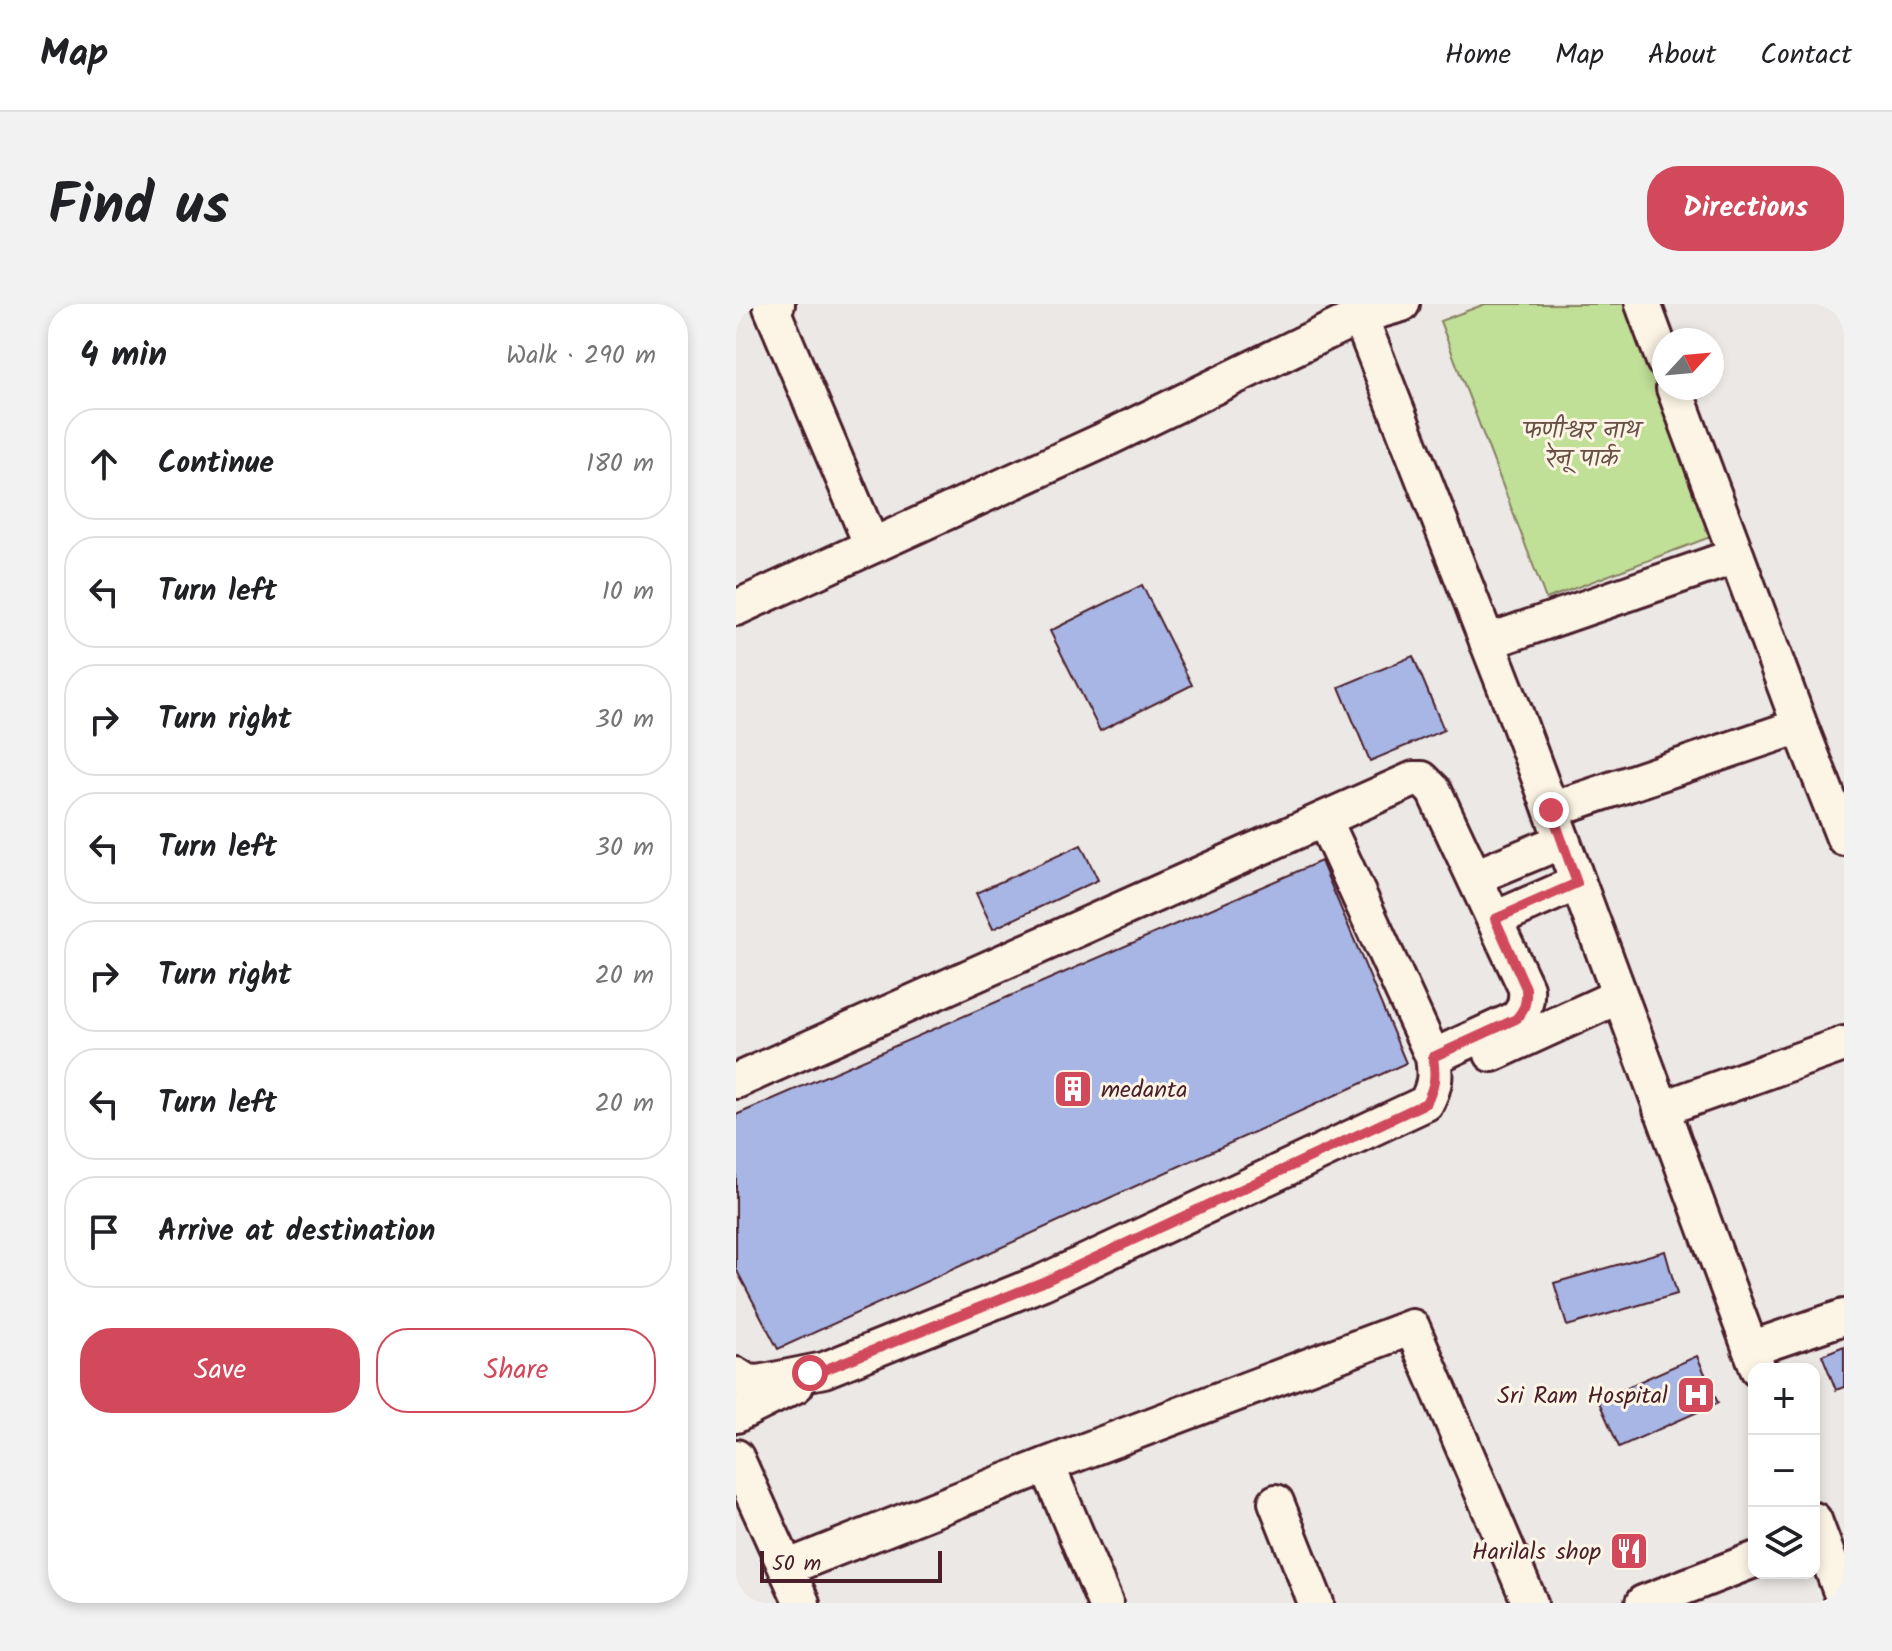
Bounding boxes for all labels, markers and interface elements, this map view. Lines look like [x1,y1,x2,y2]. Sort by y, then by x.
text: Map [40,25,109,85]
text: Home [1445,33,1511,78]
text: Map [1555,33,1604,78]
text: About [1648,33,1716,78]
text: Contact [1760,33,1852,78]
text: Find us [48,163,229,253]
button: Directions [1647,166,1844,251]
north arrow [1652,328,1724,400]
text: 4 min [80,329,167,383]
text: Walk · 290 m [506,335,656,377]
park label: फणीश्वर नाथ रेनू पार्क [1522,412,1644,479]
text: Continue [158,440,274,488]
icon: ahead [82,442,126,486]
text: 180 m [586,443,654,485]
text: Turn left [158,568,277,616]
icon: left [82,570,126,614]
text: 10 m [602,571,654,613]
text: Turn right [158,696,291,744]
icon: right [82,698,126,742]
text: 30 m [595,699,654,741]
route end [1533,792,1569,828]
text: Turn left [158,824,277,872]
icon: left [82,826,126,870]
text: 30 m [595,827,654,869]
text: Turn right [158,952,291,1000]
icon: right [82,954,126,998]
text: 20 m [595,955,654,997]
building icon: medanta [1052,1068,1094,1110]
place label: medanta [1101,1071,1187,1110]
text: Turn left [158,1080,277,1128]
icon: left [82,1082,126,1126]
text: 20 m [595,1083,654,1125]
text: Arrive at destination [158,1208,435,1256]
icon: arrive [82,1210,126,1254]
button: Save [80,1328,360,1413]
button: Share [376,1328,656,1413]
route start [792,1355,828,1391]
map controls [1748,1363,1820,1579]
button: + [1748,1363,1820,1435]
hospital icon: Sri Ram Hospital [1675,1374,1717,1416]
place label: Sri Ram Hospital [1497,1377,1668,1416]
button: − [1748,1435,1820,1507]
button: layers [1748,1507,1820,1579]
restaurant icon: Harilals shop [1608,1530,1650,1572]
place label: Harilals shop [1472,1533,1602,1572]
scale bar [760,1547,942,1583]
text: 50 m [772,1547,821,1582]

